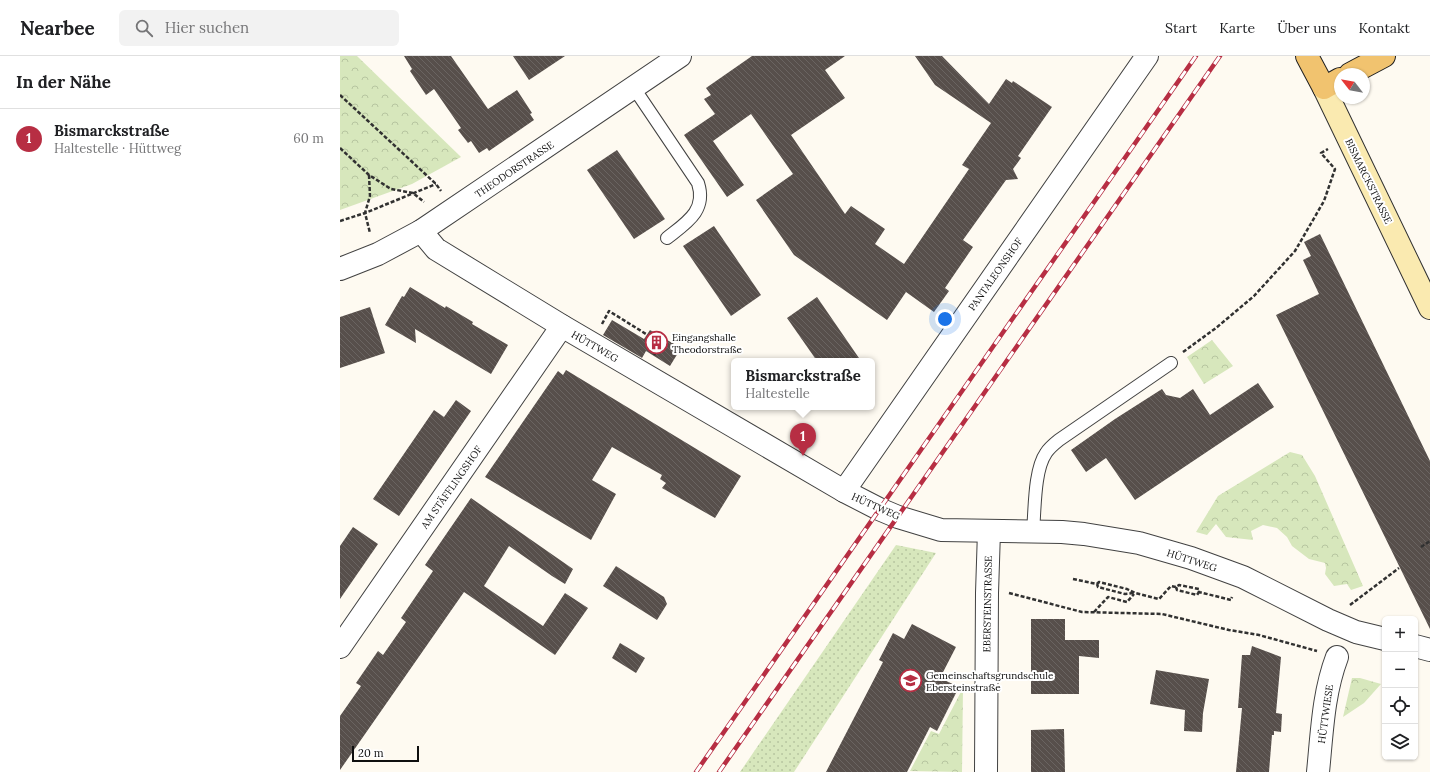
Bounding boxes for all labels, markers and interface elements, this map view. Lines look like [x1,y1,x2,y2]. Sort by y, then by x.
search box [119,10,399,46]
text: Nearbee [20,16,95,40]
icon: search [133,17,155,39]
text: Hier suchen [165,18,249,37]
text: Start [1165,19,1197,37]
text: Karte [1219,19,1255,37]
text: Über uns [1277,19,1337,37]
text: Kontakt [1359,19,1410,37]
north arrow [1334,68,1370,104]
text: In der Nähe [16,71,111,93]
text: Bismarckstraße [54,121,169,140]
text: 1 [26,130,32,147]
text: 60 m [293,130,324,147]
street label: BISMARCKSTRASSE [1342,136,1395,226]
street label: THEODORSTRASSE [472,138,556,201]
text: Haltestelle · Hüttweg [54,140,181,157]
street label: PANTALEONSHOF [965,235,1026,313]
your location [935,309,955,329]
street label: HÜTTWEG [569,328,621,365]
building icon: Eingangshalle Theodorstraße [644,330,670,356]
place label: Eingangshalle Theodorstraße [672,331,742,356]
popup [731,358,875,410]
text: Bismarckstraße [745,366,861,385]
text: Haltestelle [745,385,810,402]
pin: 1 [790,423,816,456]
street label: AM STÄFFLINGSHOF [417,443,485,532]
street label: HÜTTWEG [849,490,903,523]
street label: HÜTTWEG [1165,546,1219,575]
street label: EBERSTEINSTRASSE [980,556,995,653]
map controls [1382,616,1418,760]
button: + [1382,616,1418,652]
button: − [1382,652,1418,688]
school or university icon: Gemeinschaftsgrundschule Ebersteinstraße [897,668,923,694]
place label: Gemeinschaftsgrundschule Ebersteinstraße [926,669,1054,694]
street label: HÜTTWIESE [1315,684,1336,744]
button: locate [1382,688,1418,724]
button: layers [1382,724,1418,760]
scale bar [352,744,419,763]
text: 20 m [358,746,383,760]

